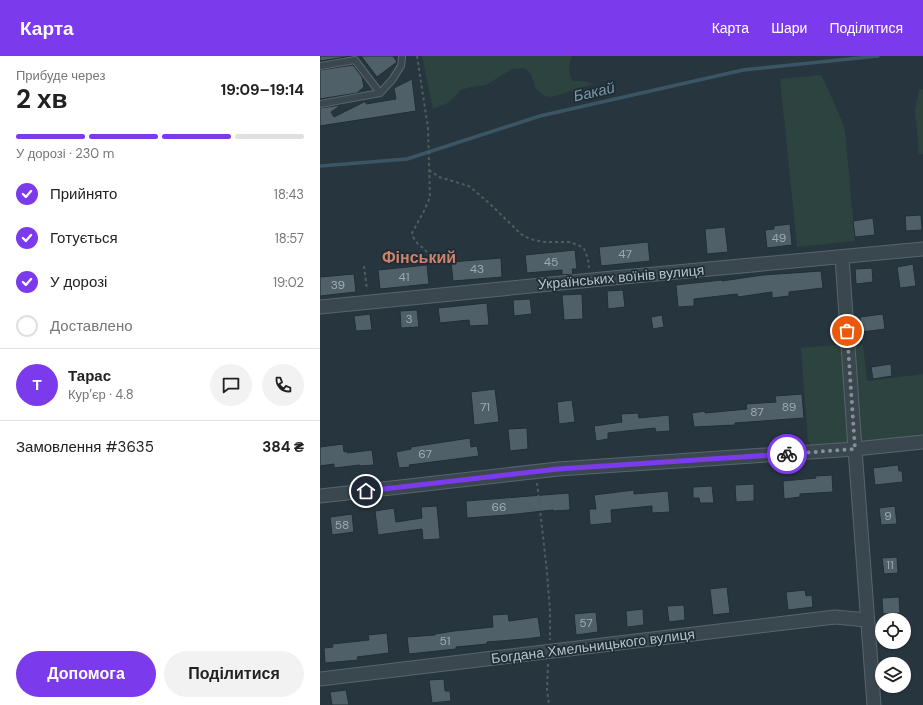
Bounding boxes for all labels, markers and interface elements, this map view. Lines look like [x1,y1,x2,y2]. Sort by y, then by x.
text: Карта [20,16,74,41]
text: Карта [712,19,749,37]
text: Шари [771,19,807,37]
text: Поділитися [829,19,903,37]
text: Прибуде через [16,67,105,84]
water label: Бакай [571,77,617,106]
text: 19:09–19:14 [221,80,304,100]
text: 2 хв [16,82,68,116]
text: У дорозі · 230 m [16,145,114,162]
icon: check [16,183,38,205]
text: Прийнято [50,184,117,204]
text: 18:43 [274,186,304,203]
icon: check [16,227,38,249]
text: Готується [50,228,118,248]
text: 18:57 [275,230,304,247]
house number: 49 [772,230,786,246]
house number: 47 [618,246,632,262]
district label: Фінський [382,247,456,268]
house number: 45 [544,254,558,270]
house number: 43 [470,261,484,277]
street label: Українських воїнів вулиця [537,261,705,293]
house number: 41 [398,269,410,285]
icon: check [16,271,38,293]
text: У дорозі [50,272,107,292]
text: 19:02 [273,274,304,291]
house number: 39 [331,277,345,293]
house number: 3 [405,311,413,327]
pin [830,314,864,348]
text: Доставлено [50,316,133,336]
icon: bag [836,320,858,342]
button: chat [210,364,252,406]
button: phone [262,364,304,406]
text: Тарас [68,366,111,386]
text: Т [32,375,42,395]
text: Кур’єр · 4.8 [68,386,134,403]
house number: 71 [480,399,490,415]
house number: 89 [782,399,796,415]
house number: 87 [750,404,764,420]
courier [767,434,807,474]
text: Замовлення #3635 [16,437,154,457]
text: 384 ₴ [262,437,304,457]
icon: bike [776,443,798,465]
house number: 67 [418,446,432,462]
pin [349,474,383,508]
icon: home [355,480,377,502]
house number: 66 [491,499,507,515]
house number: 9 [884,508,892,524]
house number: 58 [335,517,349,533]
house number: 11 [886,557,894,573]
map controls [875,613,911,693]
button: locate [875,613,911,649]
house number: 57 [579,615,593,631]
street label: Богдана Хмельницького вулиця [490,625,696,667]
house number: 51 [439,633,451,649]
button: Допомога [16,651,156,697]
button: Поділитися [164,651,304,697]
button: layers [875,657,911,693]

